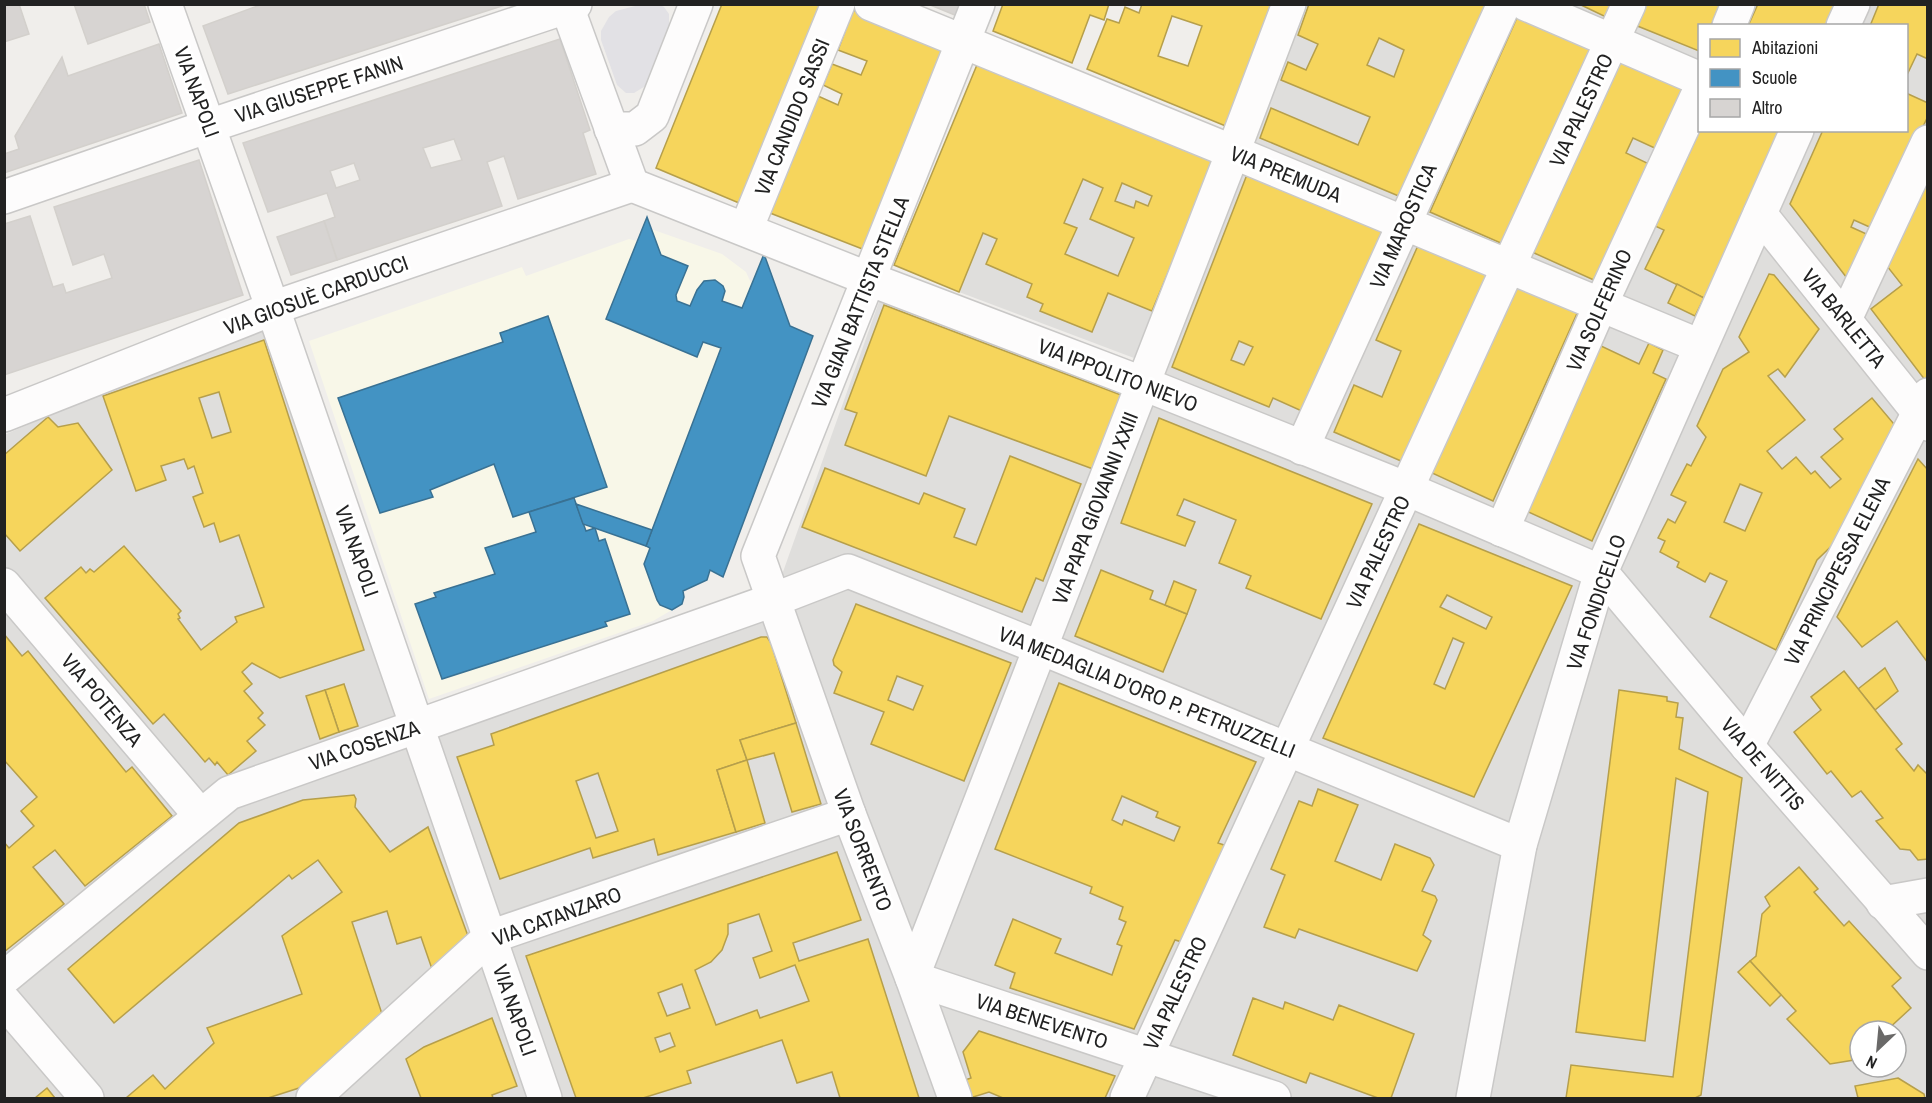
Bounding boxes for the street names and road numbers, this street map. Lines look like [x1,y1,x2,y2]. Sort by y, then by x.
street label: VIA CANDIDO SASSI [747,34,837,200]
street label: VIA NAPOLI [167,43,227,141]
street label: VIA GIUSEPPE FANIN [231,48,407,130]
street label: VIA PALESTRO [1542,48,1620,172]
street label: VIA PREMUDA [1226,139,1346,210]
street label: VIA MAROSTICA [1363,158,1444,293]
street label: VIA GIAN BATTISTA STELLA [804,191,916,412]
street label: VIA SOLFERINO [1559,244,1639,376]
street label: VIA GIOSUÈ CARDUCCI [220,248,412,342]
street label: VIA BARLETTA [1795,263,1893,374]
street label: VIA IPPOLITO NIEVO [1034,331,1202,419]
street label: VIA PAPA GIOVANNI XXIII [1045,408,1145,608]
street label: VIA PRINCIPESSA ELENA [1777,471,1897,670]
street label: VIA PALESTRO [1339,490,1417,614]
street label: VIA NAPOLI [328,501,386,601]
street label: VIA FONDICELLO [1559,530,1633,674]
street label: VIA MEDAGLIA D'ORO P. PETRUZZELLI [994,619,1300,765]
street label: VIA POTENZA [55,647,150,753]
street label: VIA DE NITTIS [1714,711,1812,817]
street label: VIA COSENZA [305,712,423,777]
street label: VIA SORRENTO [826,785,900,915]
street label: VIA CATANZARO [488,879,626,953]
street label: VIA PALESTRO [1136,931,1214,1055]
street label: VIA NAPOLI [486,960,544,1060]
street label: VIA BENEVENTO [972,986,1112,1056]

